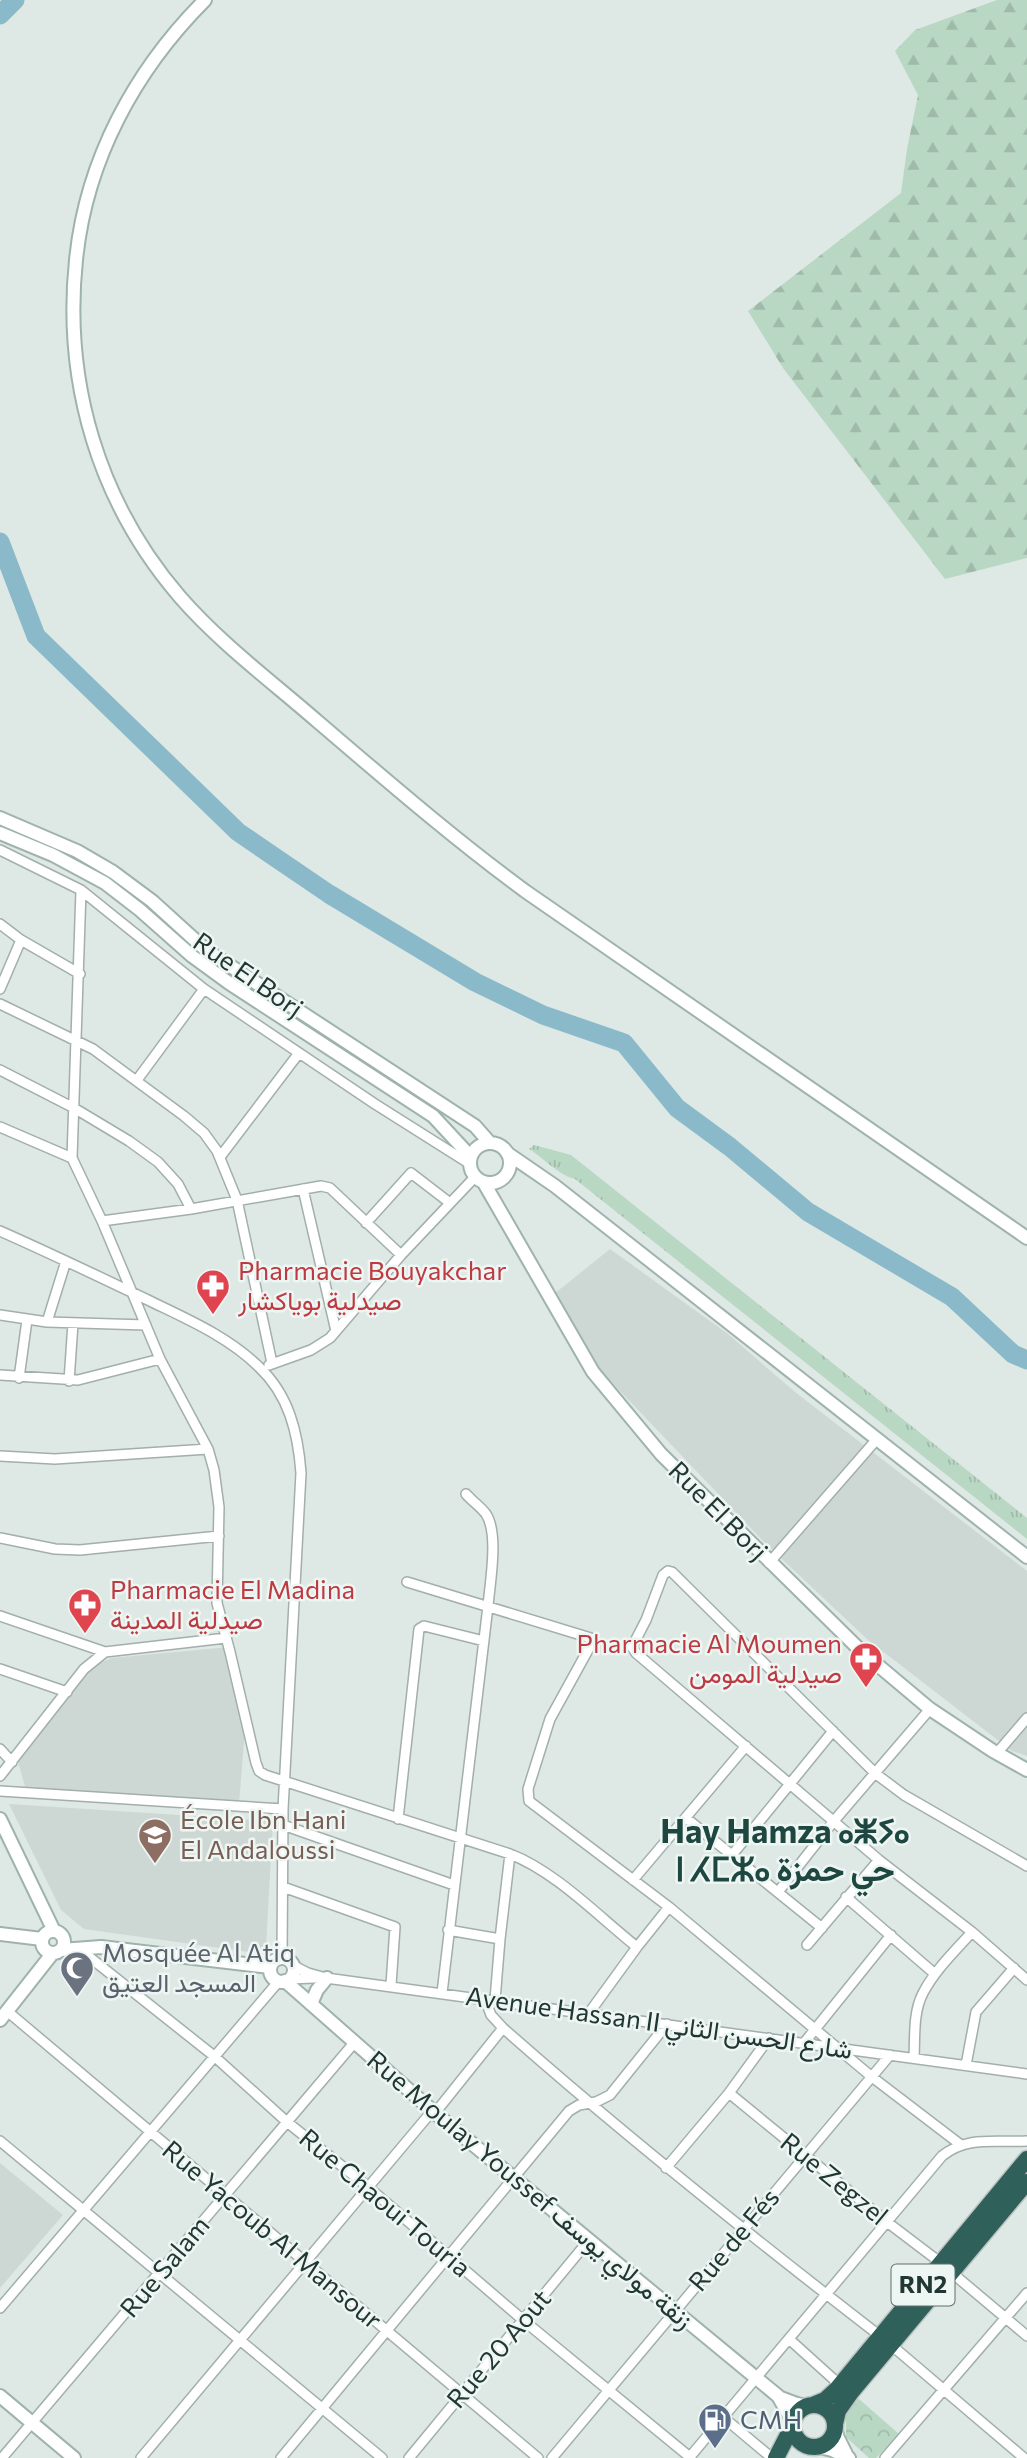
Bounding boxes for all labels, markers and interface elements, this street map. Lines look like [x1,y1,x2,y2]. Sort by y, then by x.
street label: Rue El Borj [188,925,310,1023]
place label: Pharmacie Bouyakchar صيدلية بوياكشار [237,1254,507,1317]
pharmacy icon: Pharmacie Bouyakchar صيدلية بوياكشار [194,1267,232,1316]
street label: Rue El Borj [663,1454,775,1566]
place label: Pharmacie El Madina صيدلية المدينة [110,1573,355,1635]
pharmacy icon: Pharmacie El Madina صيدلية المدينة [66,1586,104,1635]
place label: Pharmacie Al Moumen صيدلية المومن [577,1627,842,1690]
pharmacy icon: Pharmacie Al Moumen صيدلية المومن [847,1640,885,1689]
place label: École Ibn Hani El Andaloussi [180,1803,346,1864]
district label: Hay Hamza ⴰⵥⵢⴰ ⵏ ⵃⵎⵣⴰ حي حمزة [660,1809,910,1897]
school or university icon: École Ibn Hani El Andaloussi [136,1816,174,1865]
place label: Mosquée Al Atiq المسجد العتيق [102,1936,295,1999]
mosque icon: Mosquée Al Atiq المسجد العتيق [58,1949,96,1998]
street label: Avenue Hassan II شارع الحسن الثاني [463,1979,855,2071]
street label: Rue Moulay Youssef زنقة مولاي يوسف [357,2043,700,2340]
street label: Rue Chaoui Touria [294,2121,478,2282]
street label: Rue Zegzel [775,2125,895,2230]
street label: Rue Yacoub Al Mansour [157,2133,389,2335]
street label: Rue de Fés [681,2182,785,2297]
street label: Rue Salam [113,2209,215,2323]
road number: RN2 [892,2264,954,2306]
street label: Rue 20 Aout [439,2283,556,2413]
fuel station icon: CMH [696,2401,734,2450]
place label: CMH [740,2403,802,2434]

